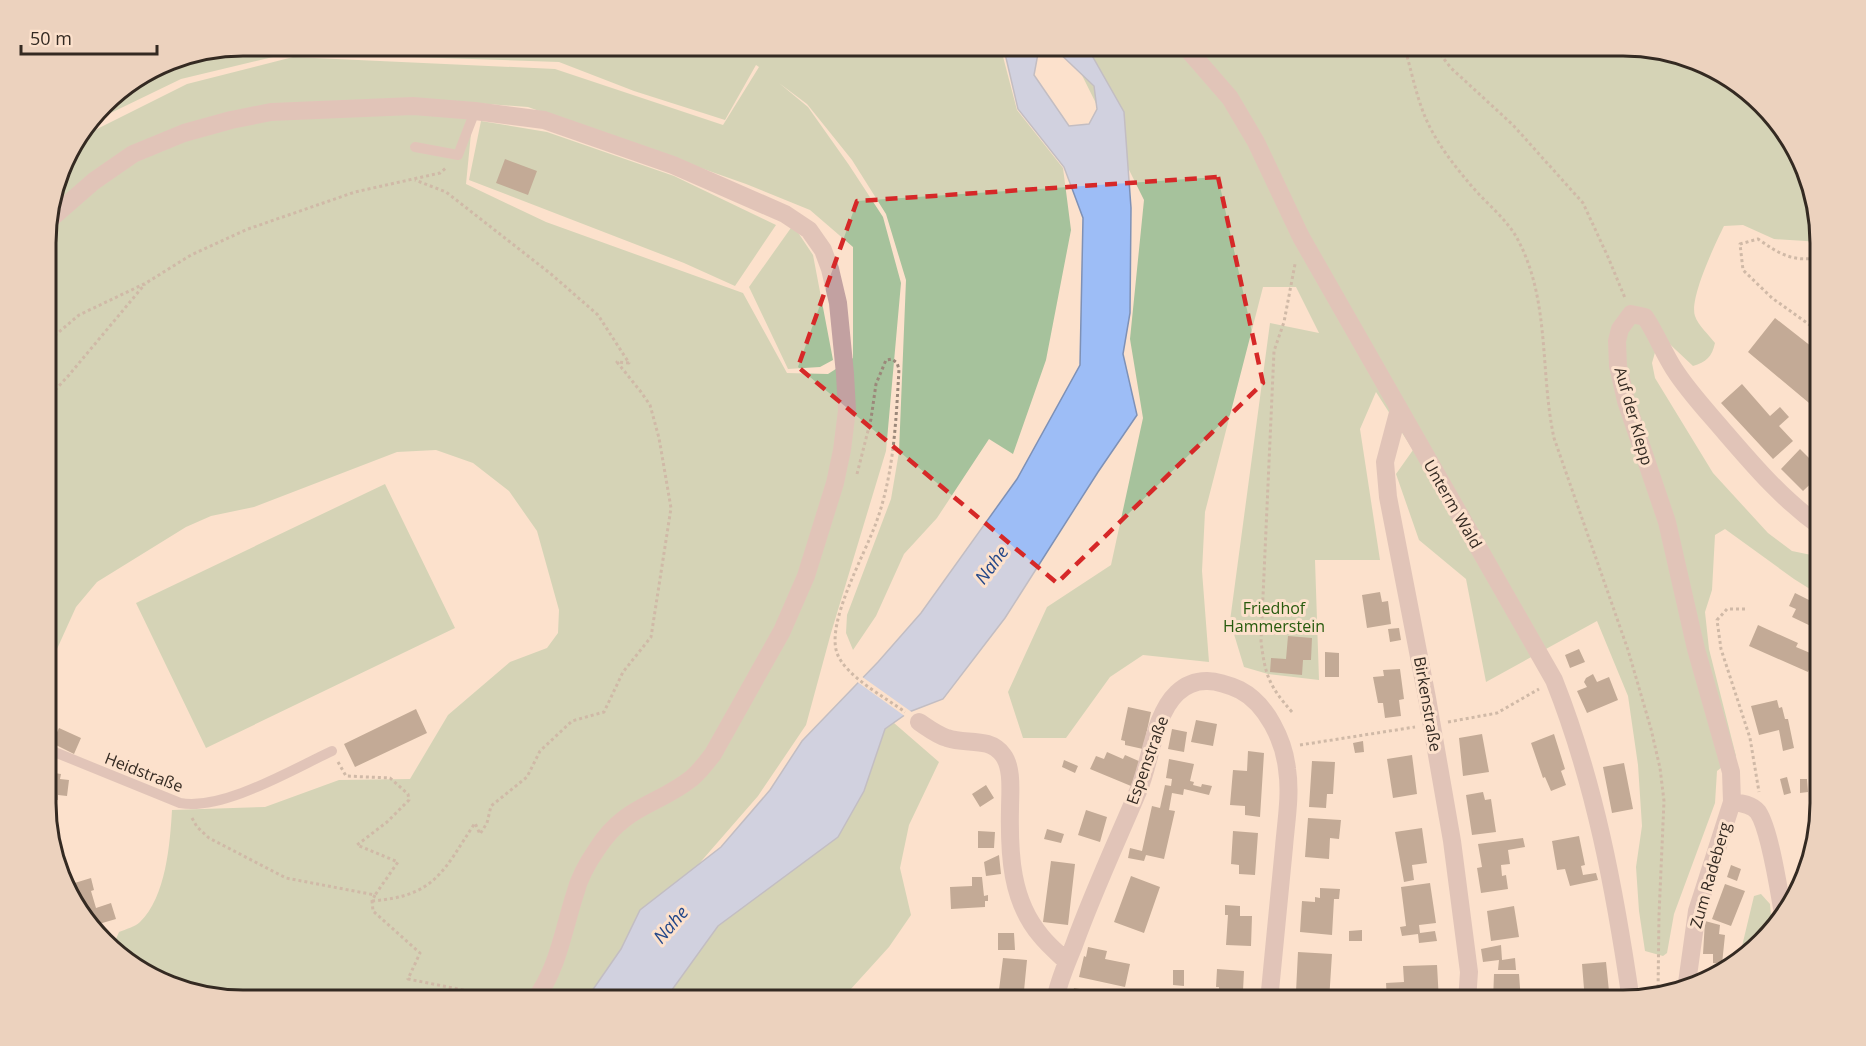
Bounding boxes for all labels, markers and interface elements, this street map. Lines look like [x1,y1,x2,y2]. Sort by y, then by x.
scale bar [21,18,158,56]
text: 50 m [30,26,72,50]
street label: Auf der Klepp [1609,364,1659,468]
street label: Unterm Wald [1419,456,1487,552]
water label: Nahe [969,540,1013,588]
park label: Friedhof Hammerstein [1223,597,1325,637]
street label: Birkenstraße [1409,655,1447,753]
street label: Espenstraße [1121,713,1173,807]
street label: Heidstraße [102,747,186,797]
street label: Zum Radeberg [1684,819,1736,931]
water label: Nahe [647,901,693,948]

